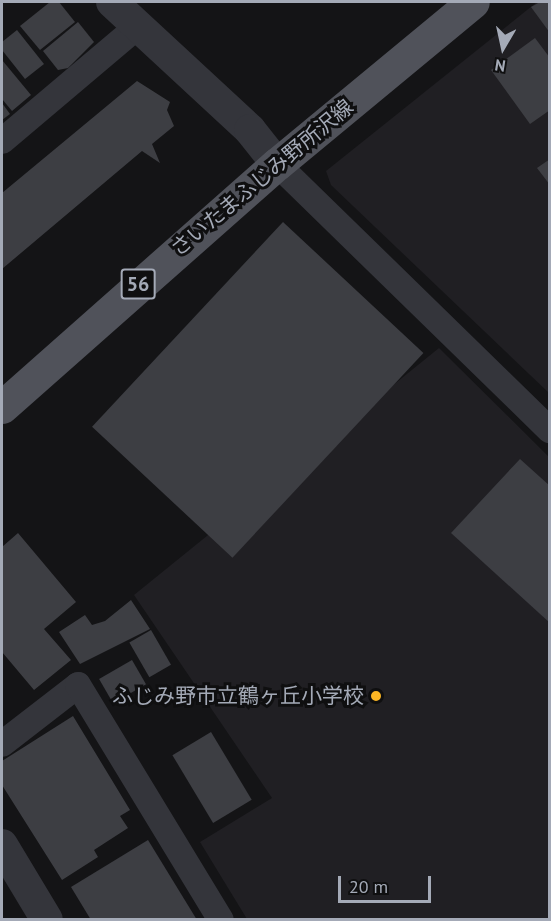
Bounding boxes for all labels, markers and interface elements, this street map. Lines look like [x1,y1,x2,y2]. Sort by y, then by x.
north arrow [473,18,533,78]
text: N [493,55,507,76]
street label: さいたまふじみ野所沢線 [165,94,359,262]
road number: 56 [120,267,156,301]
place label: ふじみ野市立鶴ヶ丘小学校 [112,683,364,709]
marker: ふじみ野市立鶴ヶ丘小学校 [369,689,383,703]
scale bar [341,864,434,902]
text: 20 m [349,875,388,898]

